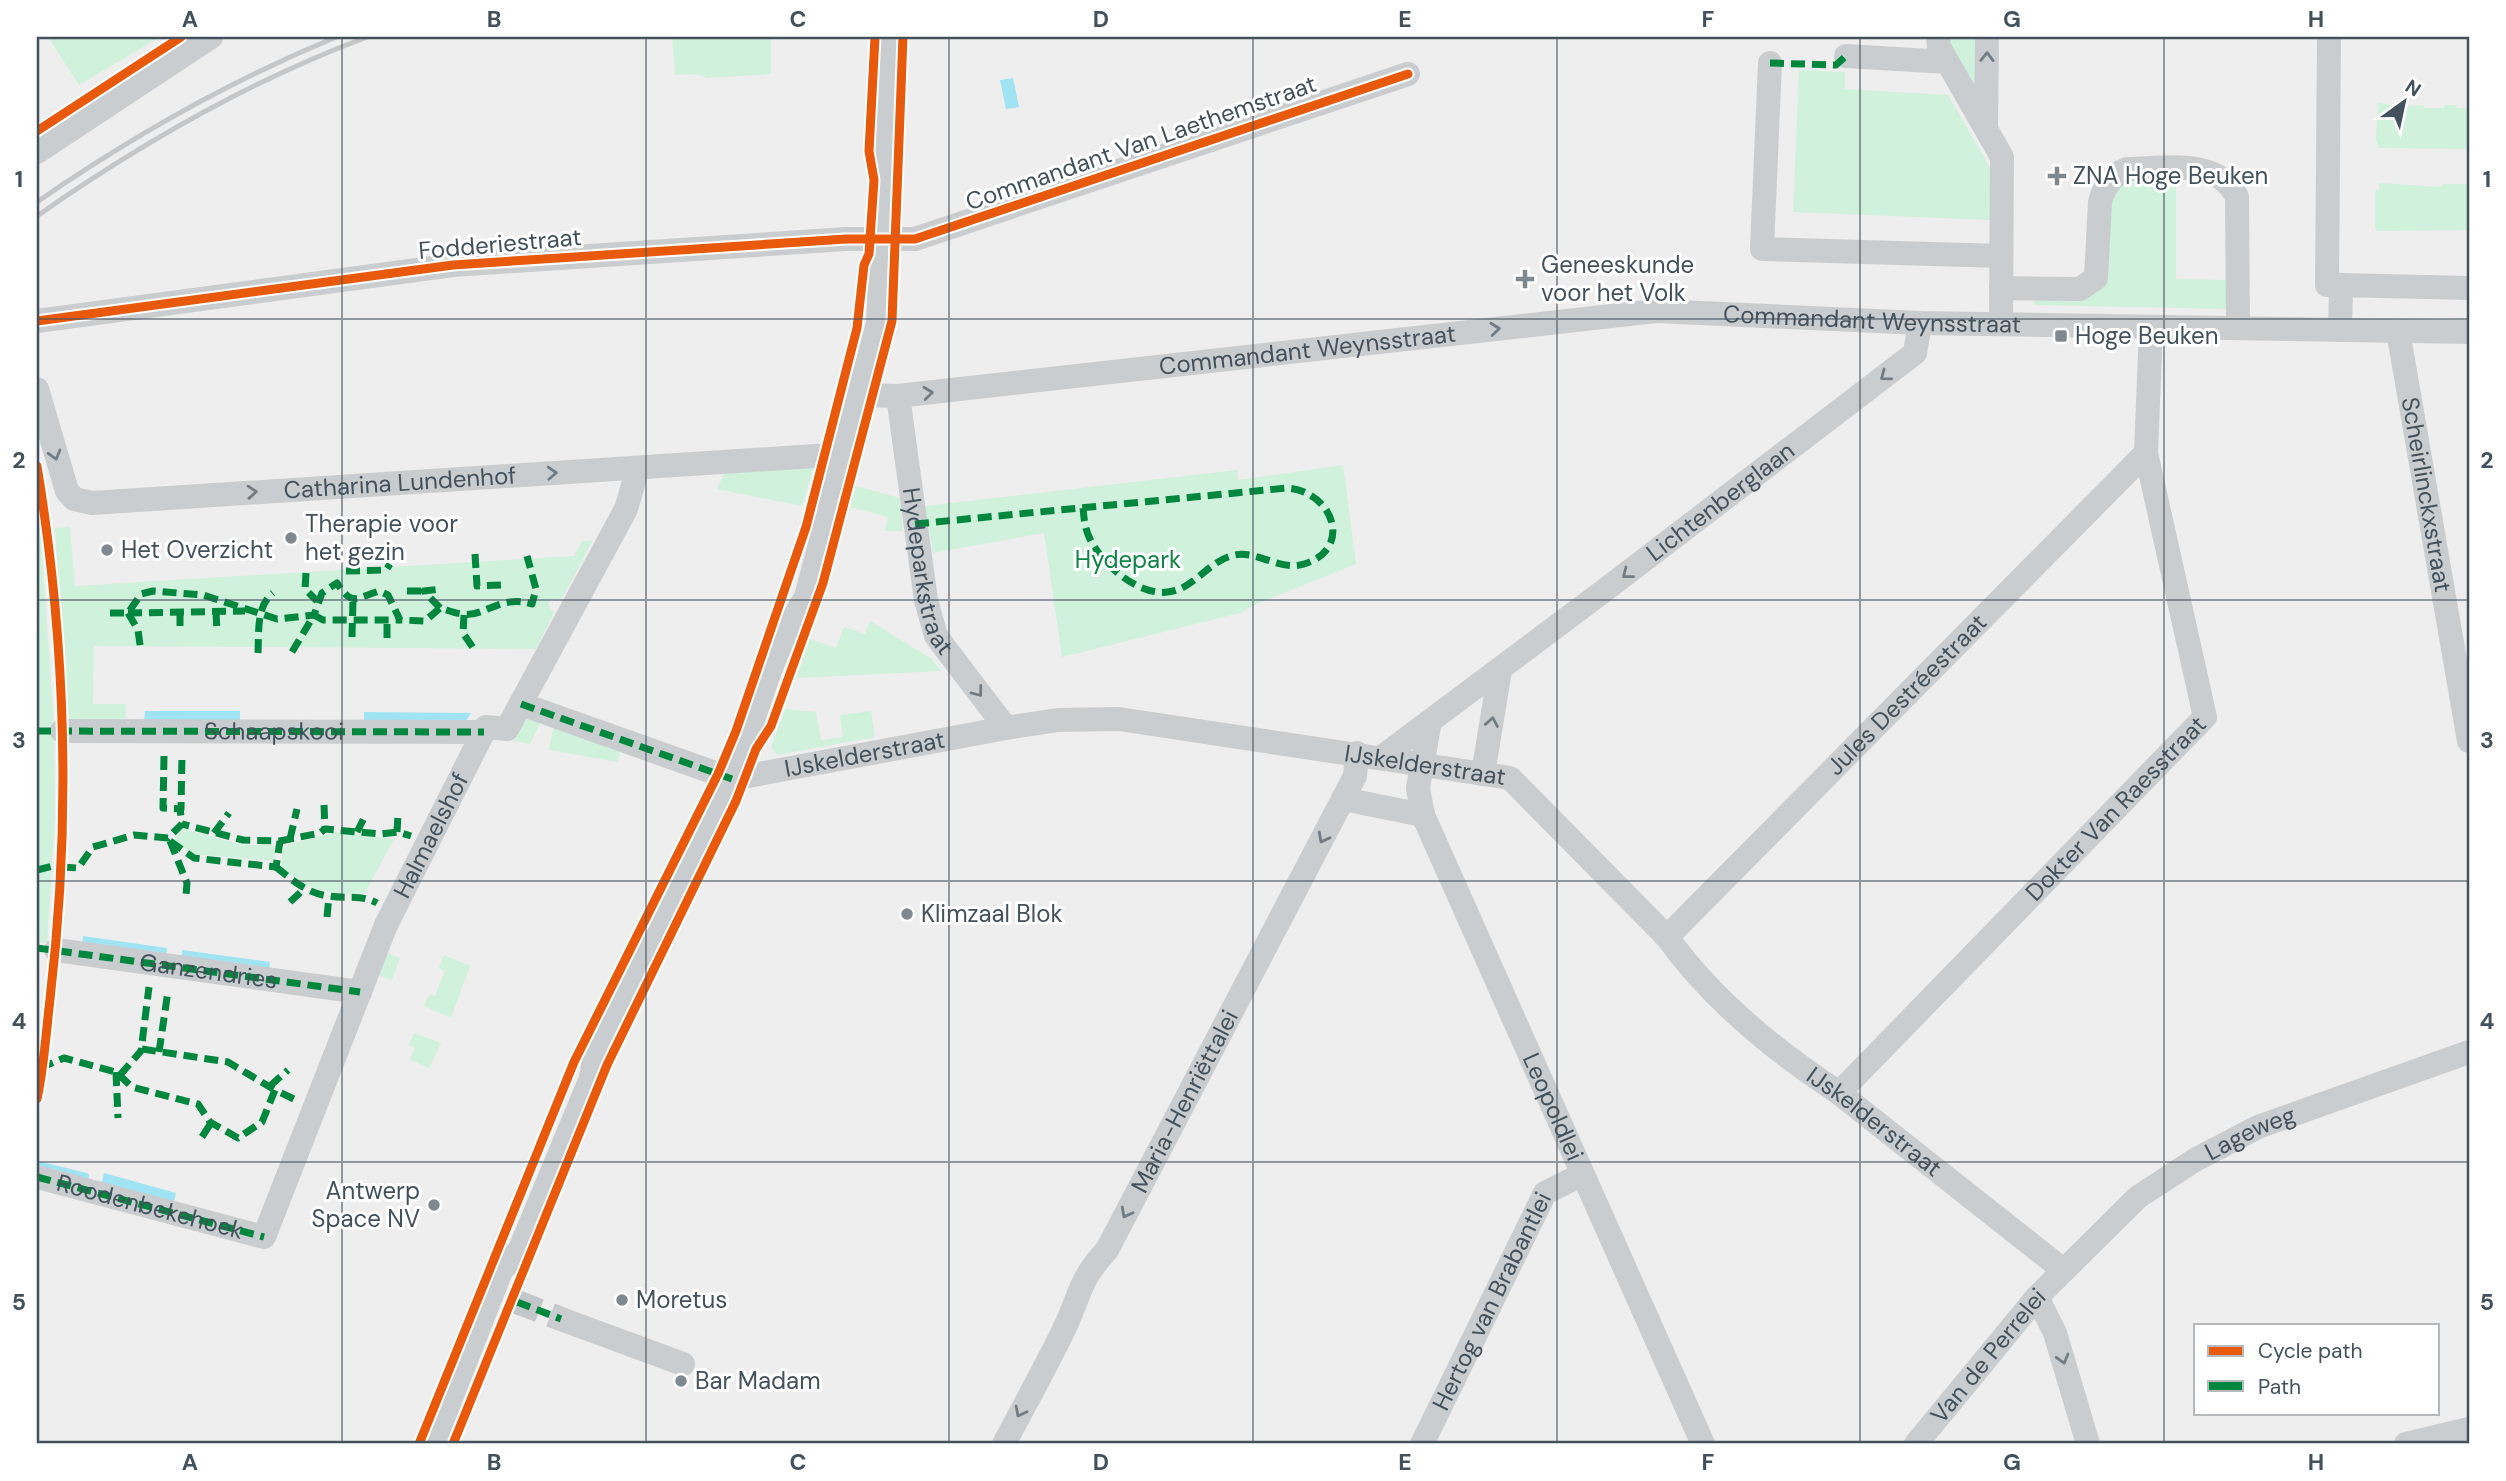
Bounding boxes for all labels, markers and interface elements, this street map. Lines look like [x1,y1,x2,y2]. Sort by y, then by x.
text: A [182,4,198,34]
text: B [487,4,501,34]
text: C [790,4,806,34]
text: D [1093,4,1109,34]
text: E [1398,4,1412,34]
text: F [1702,4,1715,34]
text: G [2003,4,2021,34]
text: H [2308,4,2324,34]
one-way arrow [1979,52,1994,63]
north arrow [2370,66,2440,136]
street label: Commandant Van Laethemstraat [961,68,1320,217]
text: N [2400,74,2426,102]
place label: ZNA Hoge Beuken [2073,160,2268,191]
text: 1 [15,164,23,194]
text: 1 [2483,164,2491,194]
marker: ZNA Hoge Beuken [2047,166,2067,186]
street label: Fodderiestraat [417,221,583,266]
place label: Geneeskunde voor het Volk [1541,249,1694,308]
marker: Geneeskunde voor het Volk [1515,269,1535,289]
street label: Commandant Weynsstraat [1722,298,2021,340]
street label: Commandant Weynsstraat [1157,318,1457,382]
place label: Hoge Beuken [2075,320,2219,351]
one-way arrow [1489,322,1501,337]
marker: Hoge Beuken [2053,328,2069,344]
one-way arrow [1880,367,1893,380]
one-way arrow [922,385,934,400]
street label: Scheirlinckxstraat [2395,395,2459,594]
street label: Lichtenberglaan [1640,435,1800,568]
text: 2 [12,445,26,475]
text: 2 [2480,445,2494,475]
one-way arrow [47,448,62,460]
street label: Catharina Lundenhof [283,459,517,505]
one-way arrow [547,466,558,481]
one-way arrow [246,485,257,500]
street label: Hydeparkstraat [896,486,961,661]
place label: Therapie voor het gezin [305,508,458,567]
marker: Therapie voor het gezin [283,530,299,546]
place label: Het Overzicht [121,534,273,565]
marker: Het Overzicht [99,542,115,558]
park label: Hydepark [1075,544,1181,575]
one-way arrow [1622,566,1634,579]
street label: Jules Destréestraat [1820,607,1993,782]
one-way arrow [970,684,983,696]
street label: Dokter Van Raesstraat [2018,709,2213,907]
street label: Schaapskooi [204,715,344,747]
one-way arrow [1483,716,1498,728]
street label: IJskelderstraat [782,724,947,784]
text: 3 [12,725,26,755]
text: 3 [2480,725,2494,755]
street label: IJskelderstraat [1343,737,1508,792]
street label: Halmaelshof [386,767,475,903]
one-way arrow [1318,830,1331,843]
place label: Klimzaal Blok [921,898,1063,929]
marker: Klimzaal Blok [899,906,915,922]
street label: Ganzendries [138,946,279,996]
street label: Maria-Henriëttalei [1124,1004,1245,1198]
text: 4 [12,1006,27,1036]
text: 4 [2480,1006,2495,1036]
street label: Leopoldlei [1516,1048,1591,1165]
street label: IJskelderstraat [1801,1060,1948,1183]
street label: Lageweg [2199,1099,2300,1167]
street label: Roodenbekehoek [54,1167,247,1246]
place label: Antwerp Space NV [312,1175,420,1234]
street label: Hertog van Brabantlei [1425,1187,1558,1415]
marker: Antwerp Space NV [426,1197,442,1213]
one-way arrow [1121,1206,1135,1218]
street label: Van de Perrelei [1923,1281,2052,1429]
place label: Moretus [636,1284,727,1315]
text: 5 [12,1287,26,1317]
text: 5 [2480,1287,2494,1317]
marker: Moretus [614,1292,630,1308]
legend [2194,1324,2440,1414]
text: Cycle path [2258,1337,2363,1365]
one-way arrow [2054,1353,2069,1365]
place label: Bar Madam [695,1365,821,1396]
marker: Bar Madam [673,1373,689,1389]
text: Path [2258,1373,2301,1401]
one-way arrow [1015,1405,1029,1418]
text: A [182,1447,198,1477]
text: B [487,1447,501,1477]
text: C [790,1447,806,1477]
text: D [1093,1447,1109,1477]
text: E [1398,1447,1412,1477]
text: F [1702,1447,1715,1477]
text: G [2003,1447,2021,1477]
text: H [2308,1447,2324,1477]

